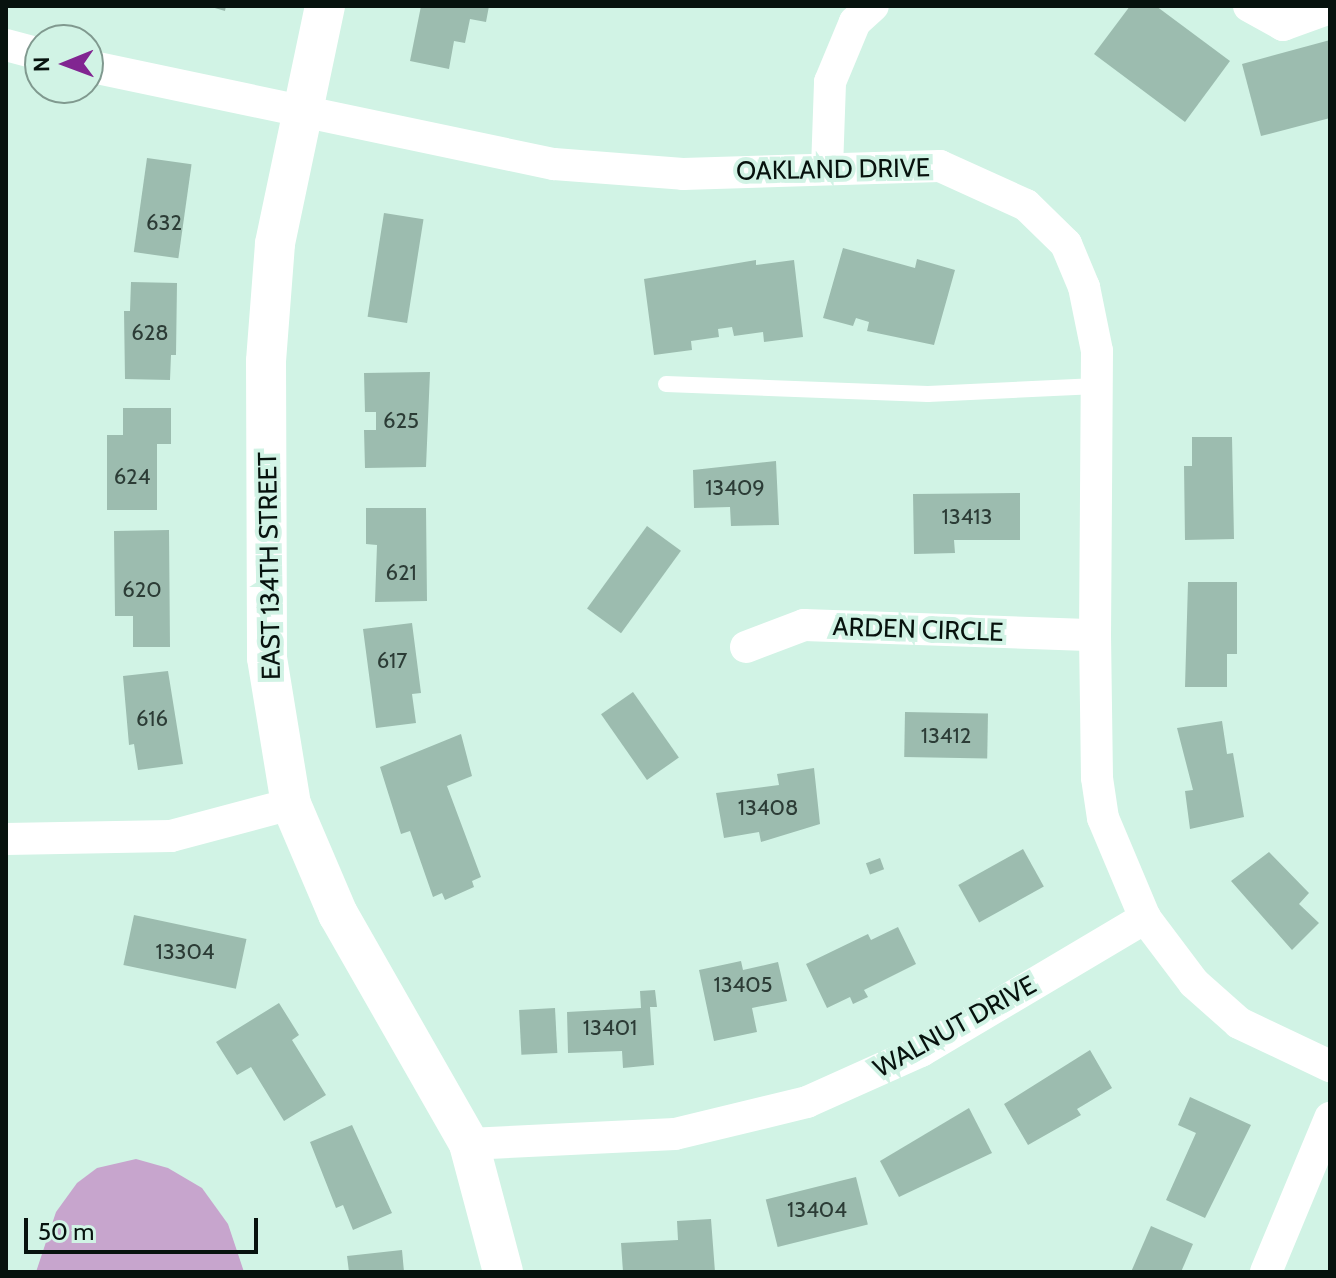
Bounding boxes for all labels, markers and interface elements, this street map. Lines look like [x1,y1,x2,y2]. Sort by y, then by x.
north arrow [24,24,104,104]
text: N [28,56,55,72]
street label: OAKLAND DRIVE [736,153,930,187]
house number: 632 [146,210,182,236]
house number: 628 [131,320,169,346]
house number: 625 [383,408,419,434]
street label: EAST 134TH STREET [252,452,288,680]
house number: 624 [114,464,150,490]
house number: 13409 [705,475,765,501]
house number: 13413 [942,504,992,530]
house number: 621 [385,560,417,586]
house number: 620 [122,577,162,603]
street label: ARDEN CIRCLE [832,611,1004,649]
house number: 617 [377,648,407,674]
house number: 616 [136,706,168,732]
house number: 13412 [921,723,971,749]
house number: 13408 [738,795,798,821]
house number: 13304 [155,939,215,965]
street label: WALNUT DRIVE [868,969,1042,1085]
house number: 13405 [713,972,773,998]
house number: 13401 [583,1015,637,1041]
house number: 13404 [787,1197,847,1223]
scale bar [28,1202,262,1252]
text: 50 m [38,1217,94,1246]

